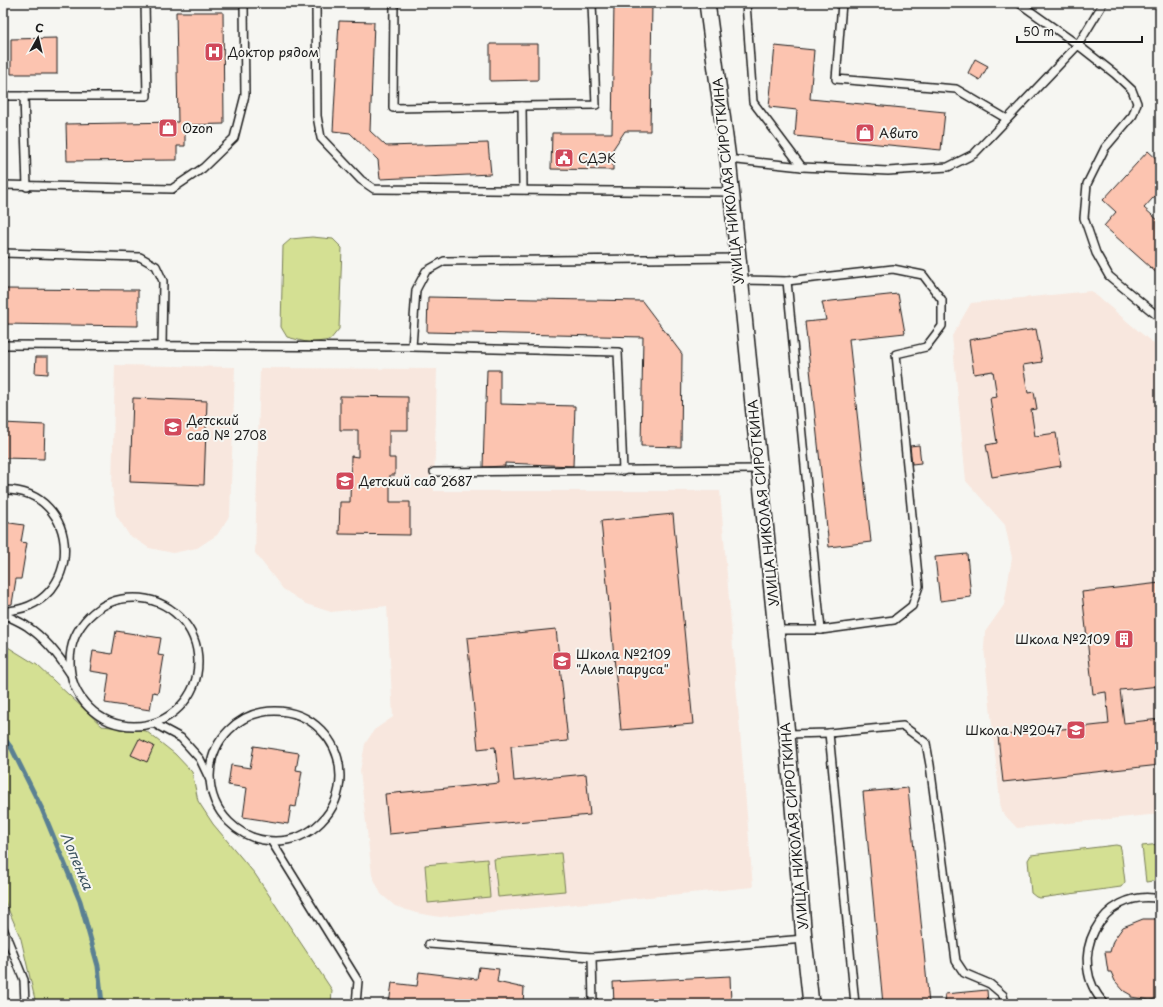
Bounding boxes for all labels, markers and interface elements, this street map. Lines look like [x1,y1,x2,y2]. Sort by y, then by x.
north arrow [18,18,58,58]
scale bar [1017,18,1142,44]
text: С [34,19,45,37]
text: 50 m [1023,22,1054,40]
hospital icon: Доктор рядом [203,41,225,63]
place label: Доктор рядом [227,42,319,61]
street label: УЛИЦА НИКОЛАЯ СИРОТКИНА [707,77,748,285]
shop icon: Ozon [157,117,179,139]
place label: Ozon [182,118,213,137]
shop icon: Авито [854,122,876,144]
place label: Авито [879,123,918,142]
public building icon: СДЭК [553,147,575,169]
place label: СДЭК [578,148,616,167]
street label: УЛИЦА НИКОЛАЯ СИРОТКИНА [742,399,783,607]
place label: Детский сад № 2708 [186,410,267,444]
school or university icon: Детский сад № 2708 [162,416,184,438]
school or university icon: Детский сад 2687 [334,470,356,492]
place label: Детский сад 2687 [358,471,473,490]
building icon: Школа №2109 [1113,628,1135,650]
place label: Школа №2109 [1015,629,1110,648]
place label: Школа №2109 "Алые паруса" [576,644,671,678]
school or university icon: Школа №2109 "Алые паруса" [551,650,573,672]
school or university icon: Школа №2047 [1065,719,1087,741]
place label: Школа №2047 [965,720,1062,739]
street label: УЛИЦА НИКОЛАЯ СИРОТКИНА [775,722,812,930]
water label: Лопенка [56,829,99,894]

